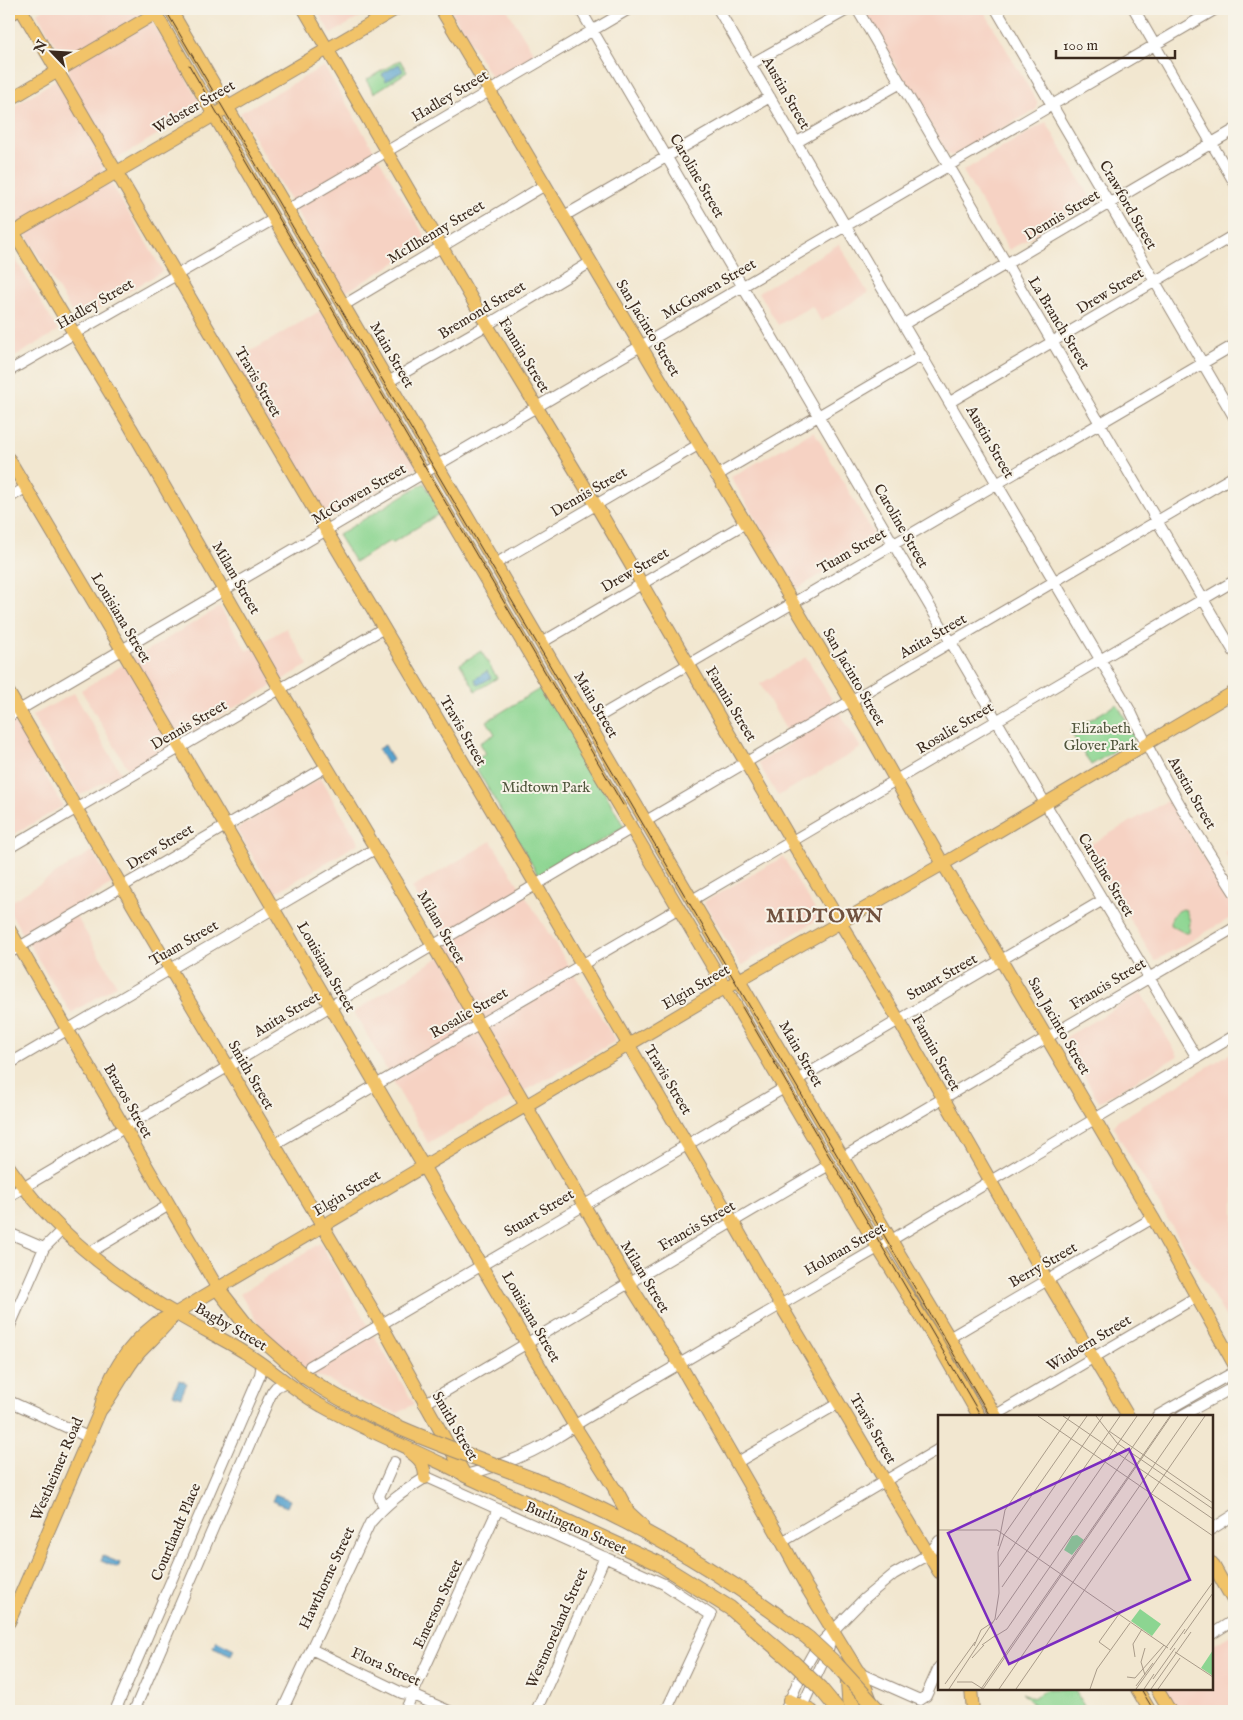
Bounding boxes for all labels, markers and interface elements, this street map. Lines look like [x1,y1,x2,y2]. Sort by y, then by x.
north arrow [28,28,78,78]
scale bar [1056,28,1174,60]
text: 100 m [1063,36,1099,55]
text: N [30,38,52,57]
street label: Austin Street [757,52,814,133]
street label: Hadley Street [408,66,492,126]
street label: Webster Street [149,76,239,138]
street label: Caroline Street [665,130,729,222]
street label: Crawford Street [1095,157,1161,253]
street label: Dennis Street [1021,185,1103,245]
street label: McIlhenny Street [384,196,488,268]
street label: McGowen Street [659,254,759,324]
street label: Drew Street [1073,264,1147,318]
street label: La Branch Street [1024,273,1094,373]
street label: Hadley Street [53,274,137,334]
street label: San Jacinto Street [612,276,684,380]
street label: Bremond Street [435,277,529,343]
street label: Fannin Street [494,314,554,396]
street label: Main Street [365,319,419,391]
street label: Travis Street [230,343,286,421]
street label: Austin Street [961,401,1018,482]
street label: McGowen Street [309,459,409,529]
street label: Dennis Street [548,463,630,521]
street label: Caroline Street [869,480,933,572]
street label: Tuam Street [814,524,890,578]
street label: Milam Street [208,538,264,618]
street label: Drew Street [598,543,672,597]
street label: Louisiana Street [87,570,155,666]
street label: Anita Street [895,609,970,663]
street label: San Jacinto Street [818,625,890,729]
street label: Fannin Street [701,663,761,745]
street label: Main Street [569,669,623,741]
street label: Travis Street [435,692,491,770]
street label: Dennis Street [148,696,230,754]
street label: Rosalie Street [913,698,997,758]
park label: Elizabeth Glover Park [1064,719,1139,755]
street label: Austin Street [1163,752,1220,833]
park label: Midtown Park [502,778,591,797]
street label: Drew Street [123,820,197,874]
street label: Caroline Street [1074,830,1138,920]
street label: Milam Street [413,887,469,967]
district label: MIDTOWN [766,904,884,929]
street label: Tuam Street [146,916,222,970]
street label: Louisiana Street [292,918,360,1016]
street label: Stuart Street [903,949,981,1005]
street label: Francis Street [1066,954,1150,1014]
street label: Elgin Street [659,960,733,1014]
street label: San Jacinto Street [1023,974,1095,1078]
street label: Rosalie Street [427,983,511,1043]
street label: Anita Street [249,987,324,1042]
street label: Fannin Street [907,1012,965,1094]
street label: Main Street [774,1018,828,1090]
street label: Smith Street [224,1037,278,1113]
street label: Travis Street [640,1042,696,1118]
street label: Brazos Street [99,1060,157,1142]
street label: Elgin Street [310,1165,384,1221]
street label: Stuart Street [501,1185,577,1241]
street label: Francis Street [655,1196,739,1256]
street label: Holman Street [801,1218,889,1280]
street label: Milam Street [616,1237,674,1317]
street label: Berry Street [1005,1238,1081,1292]
street label: Louisiana Street [497,1268,565,1366]
street label: Bagby Street [191,1299,271,1355]
street label: Winbern Street [1043,1310,1135,1376]
street label: Smith Street [428,1388,482,1464]
street label: Travis Street [845,1390,901,1468]
street label: Westheimer Road [27,1413,88,1524]
inset map [938,1415,1213,1690]
street label: Courtlandt Place [147,1480,205,1584]
street label: Burlington Street [522,1497,630,1559]
street label: Hawthorne Street [295,1524,359,1632]
street label: Emerson Street [409,1556,467,1652]
street label: Westmoreland Street [522,1565,592,1691]
street label: Flora Street [348,1643,424,1691]

